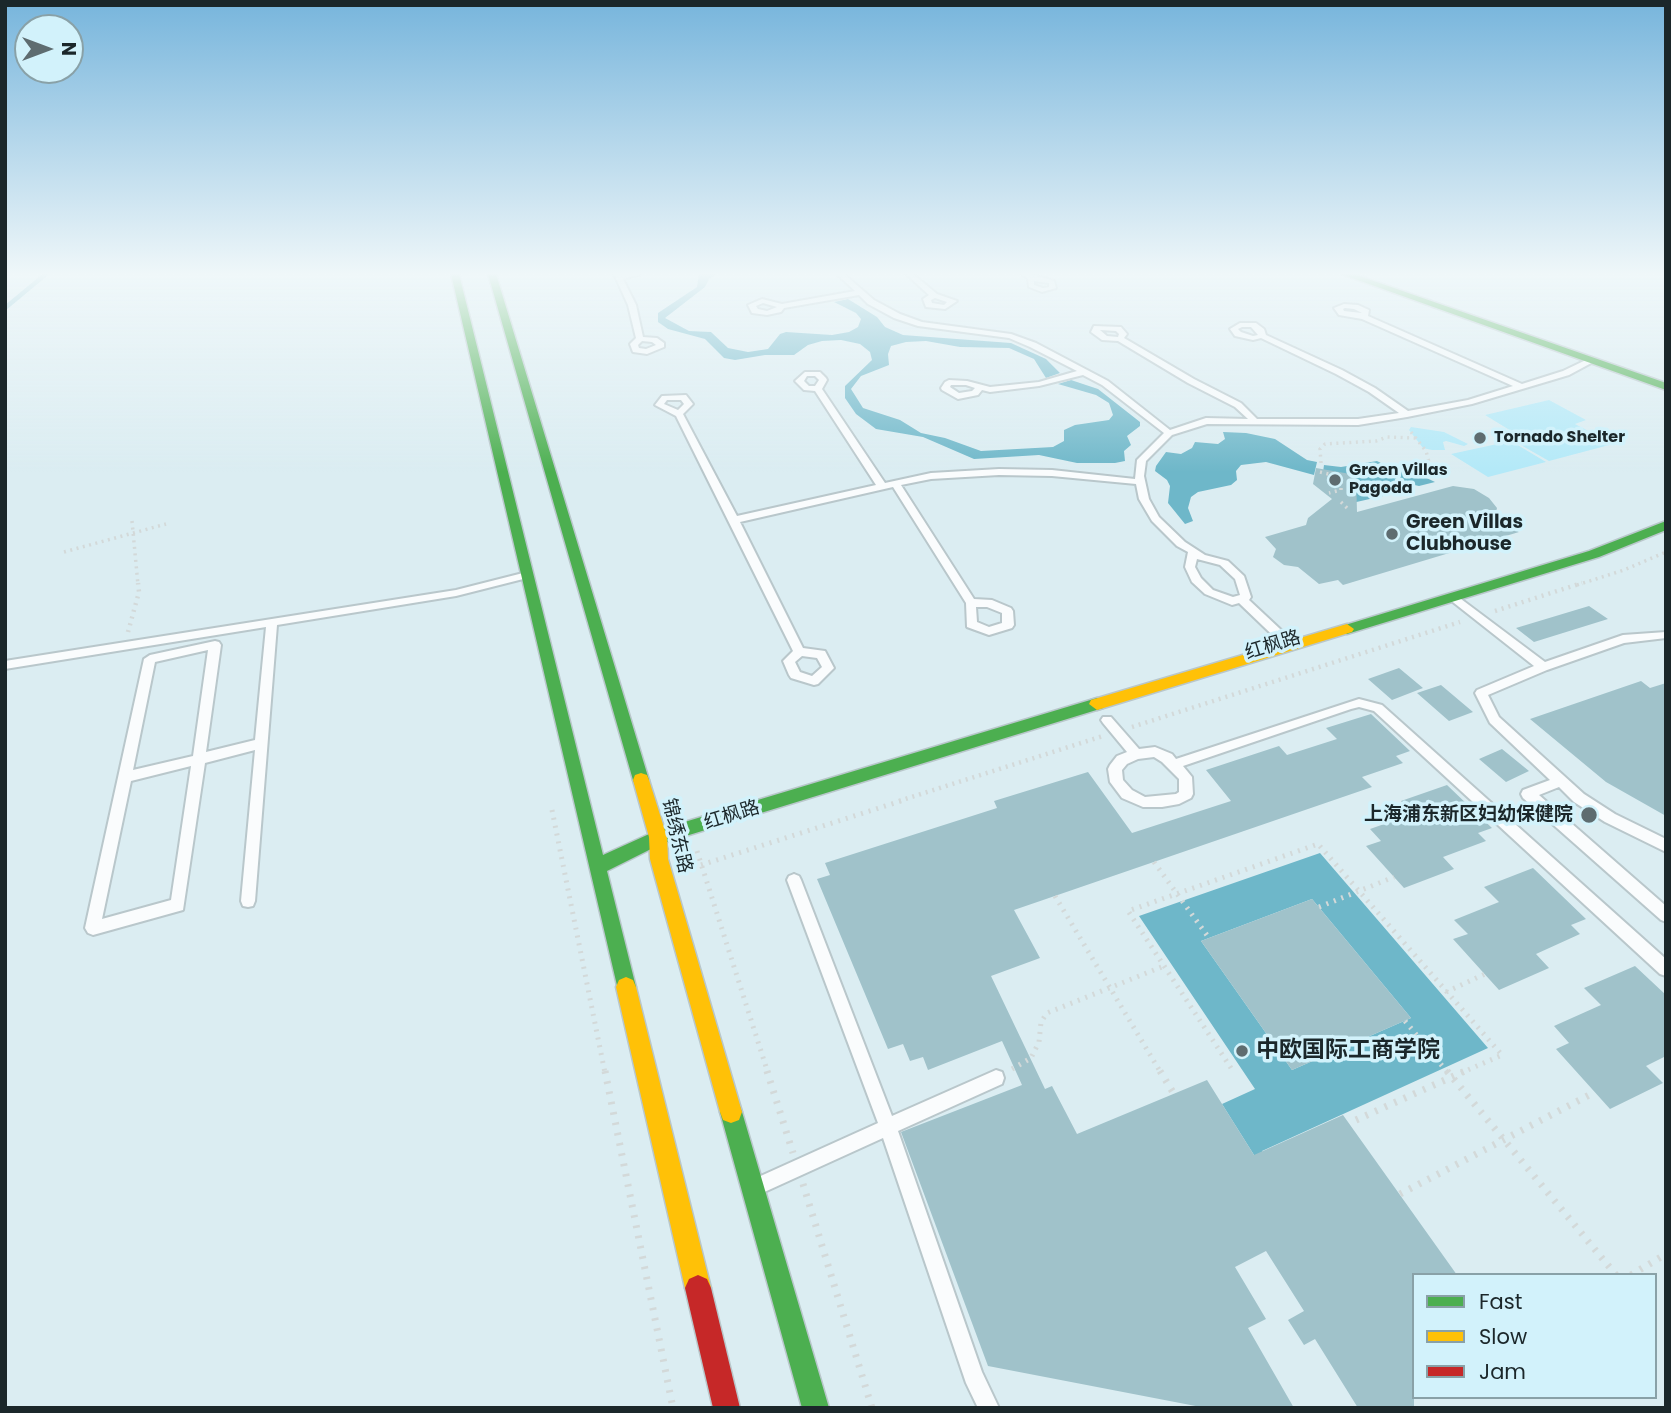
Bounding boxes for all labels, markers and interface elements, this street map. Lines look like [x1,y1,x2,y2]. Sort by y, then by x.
north arrow [14,14,84,84]
text: N [55,42,82,56]
place label: Tornado Shelter [1494,428,1625,448]
marker: Tornado Shelter [1472,430,1488,446]
place label: Green Villas Pagoda [1349,461,1448,499]
marker: Green Villas Pagoda [1327,472,1343,488]
place label: Green Villas Clubhouse [1406,512,1523,556]
marker: Green Villas Clubhouse [1384,526,1400,542]
street label: 红枫路 [1242,627,1304,665]
street label: 锦绣东路 [656,796,696,876]
street label: 红枫路 [701,797,763,835]
place label: 上海浦东新区妇幼保健院 [1364,804,1573,826]
marker: 上海浦东新区妇幼保健院 [1579,805,1599,825]
place label: 中欧国际工商学院 [1256,1037,1440,1065]
marker: 中欧国际工商学院 [1234,1043,1250,1059]
legend [1412,1273,1657,1399]
text: Fast [1479,1287,1522,1316]
text: Slow [1479,1322,1527,1351]
text: Jam [1479,1357,1526,1386]

